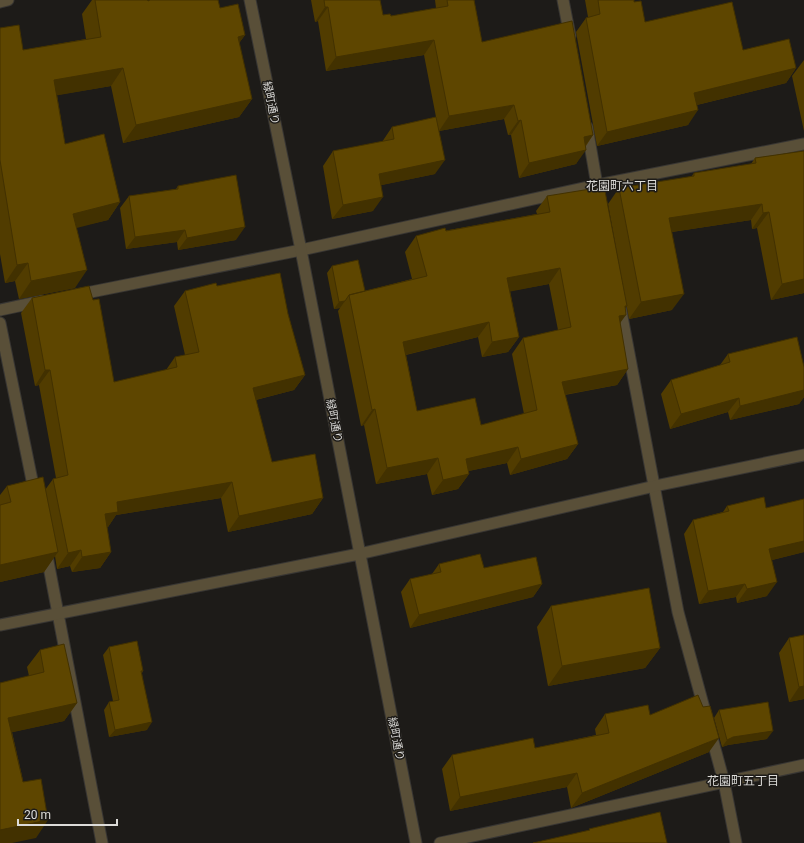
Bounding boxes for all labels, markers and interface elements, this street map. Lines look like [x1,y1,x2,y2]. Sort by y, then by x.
street label: 緑町通り [260,80,282,126]
district label: 花園町六丁目 [586,179,658,193]
street label: 緑町通り [323,398,345,444]
street label: 緑町通り [385,716,407,762]
district label: 花園町五丁目 [707,774,779,788]
scale bar [18,801,117,827]
text: 20 m [24,808,51,822]

